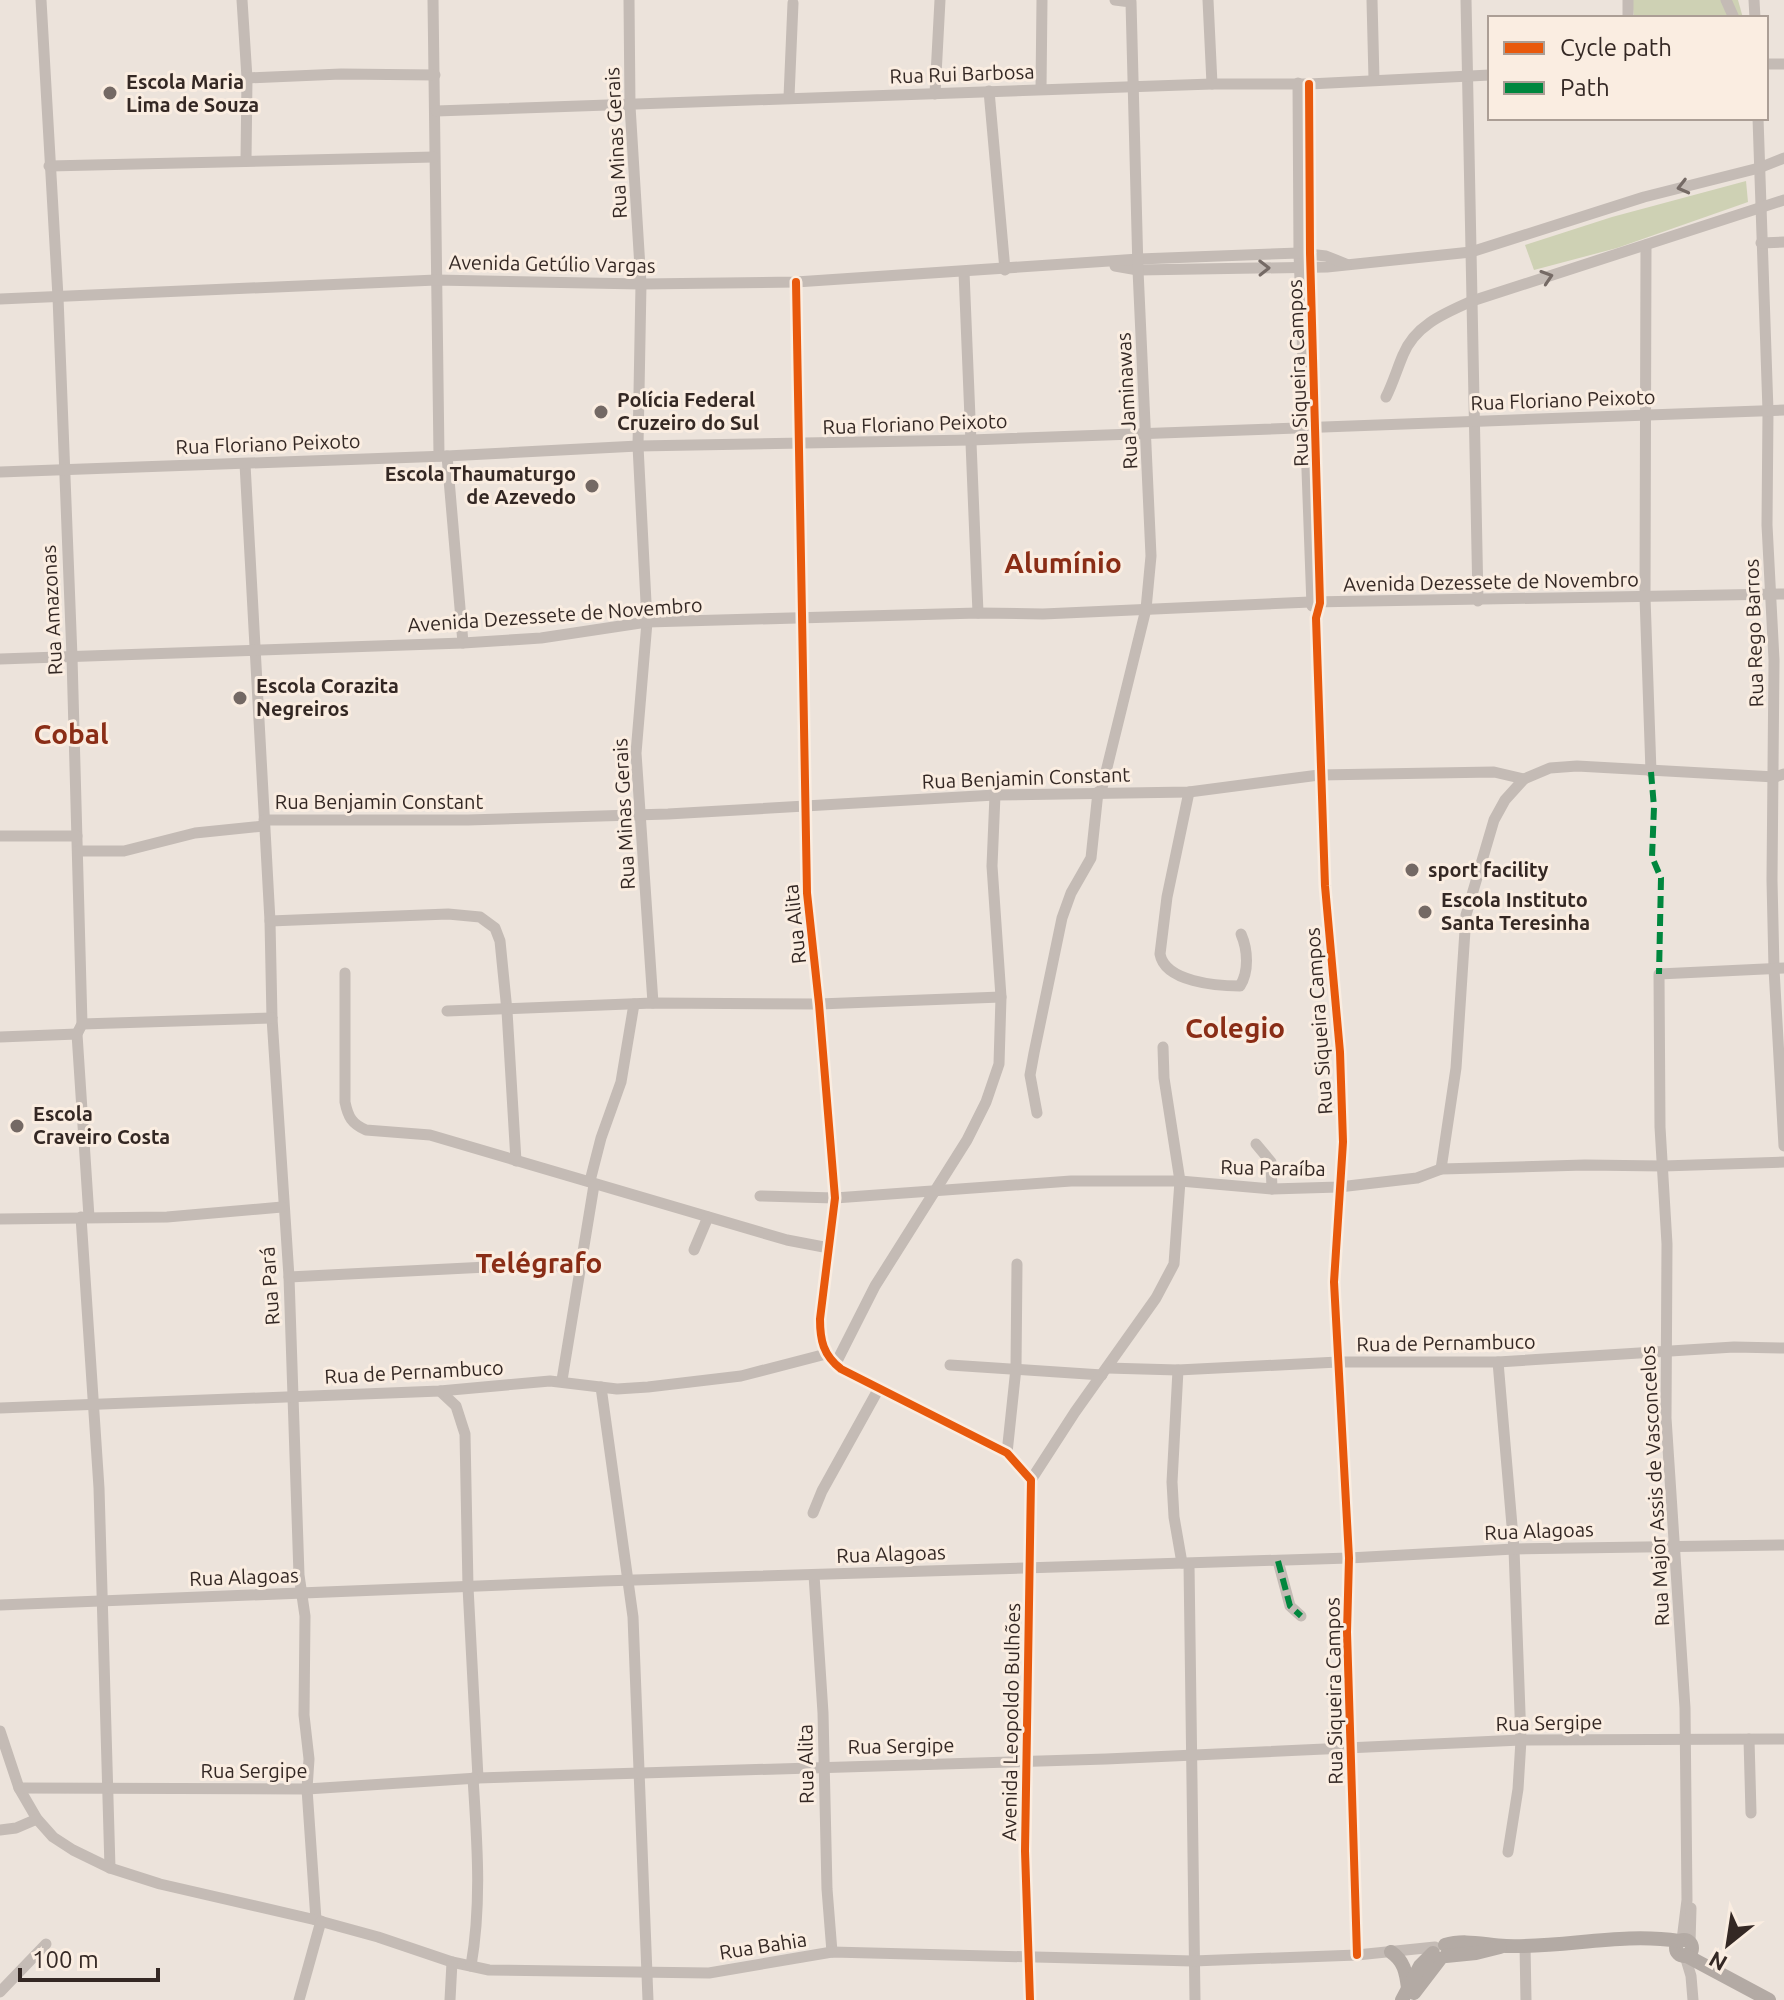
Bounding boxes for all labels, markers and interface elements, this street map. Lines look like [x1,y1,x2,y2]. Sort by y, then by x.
legend [1488,16,1768,120]
text: Cycle path [1560,34,1672,61]
street label: Rua Rui Barbosa [889,59,1035,88]
street label: Rua Minas Gerais [600,67,631,219]
place label: Escola Maria Lima de Souza [126,70,259,116]
text: Path [1560,74,1610,101]
marker: Escola Maria Lima de Souza [101,84,119,102]
one-way arrow [1677,178,1690,195]
street label: Avenida Getúlio Vargas [448,250,656,277]
one-way arrow [1258,259,1271,277]
one-way arrow [1539,270,1553,286]
street label: Rua Siqueira Campos [1283,279,1312,467]
street label: Rua Jaminawas [1111,332,1142,470]
street label: Rua Floriano Peixoto [1470,385,1656,414]
place label: Polícia Federal Cruzeiro do Sul [617,388,759,434]
marker: Polícia Federal Cruzeiro do Sul [592,403,610,421]
street label: Rua Floriano Peixoto [822,409,1008,438]
street label: Rua Floriano Peixoto [175,429,361,458]
place label: Escola Thaumaturgo de Azevedo [385,462,576,508]
marker: Escola Thaumaturgo de Azevedo [583,477,601,495]
street label: Rua Amazonas [37,544,66,676]
district label: Alumínio [1004,547,1122,578]
street label: Rua Rego Barros [1739,558,1768,708]
street label: Avenida Dezessete de Novembro [1343,567,1639,596]
street label: Avenida Dezessete de Novembro [407,593,703,636]
place label: Escola Corazita Negreiros [256,674,399,720]
marker: Escola Corazita Negreiros [231,689,249,707]
district label: Cobal [34,718,108,749]
street label: Rua Minas Gerais [608,738,639,890]
street label: Rua Benjamin Constant [921,762,1131,793]
street label: Rua Benjamin Constant [275,790,483,813]
place label: sport facility [1428,858,1549,881]
marker: sport facility [1403,861,1421,879]
street label: Rua Alita [779,883,810,965]
place label: Escola Instituto Santa Teresinha [1441,888,1590,934]
marker: Escola Instituto Santa Teresinha [1416,903,1434,921]
street label: Rua Siqueira Campos [1300,927,1337,1115]
district label: Colegio [1185,1012,1285,1043]
place label: Escola Craveiro Costa [33,1102,170,1148]
marker: Escola Craveiro Costa [8,1117,26,1135]
street label: Rua Paraíba [1220,1155,1326,1180]
street label: Rua Pará [255,1246,284,1326]
district label: Telégrafo [476,1247,602,1278]
street label: Rua de Pernambuco [1356,1329,1536,1356]
street label: Rua Major Assis de Vasconcelos [1636,1345,1673,1627]
street label: Rua de Pernambuco [324,1355,504,1388]
street label: Rua Alagoas [1484,1517,1594,1544]
street label: Rua Alagoas [836,1540,946,1567]
street label: Rua Alagoas [189,1563,299,1590]
street label: Rua Siqueira Campos [1320,1597,1347,1785]
street label: Avenida Leopoldo Bulhões [997,1603,1024,1841]
street label: Rua Sergipe [1495,1710,1603,1735]
street label: Rua Alita [793,1724,818,1804]
street label: Rua Sergipe [847,1733,955,1758]
street label: Rua Sergipe [201,1759,307,1782]
north arrow [1688,1904,1768,1984]
street label: Rua Bahia [718,1927,808,1964]
scale bar [20,1932,158,1982]
text: 100 m [32,1946,99,1973]
text: N [1704,1947,1731,1977]

